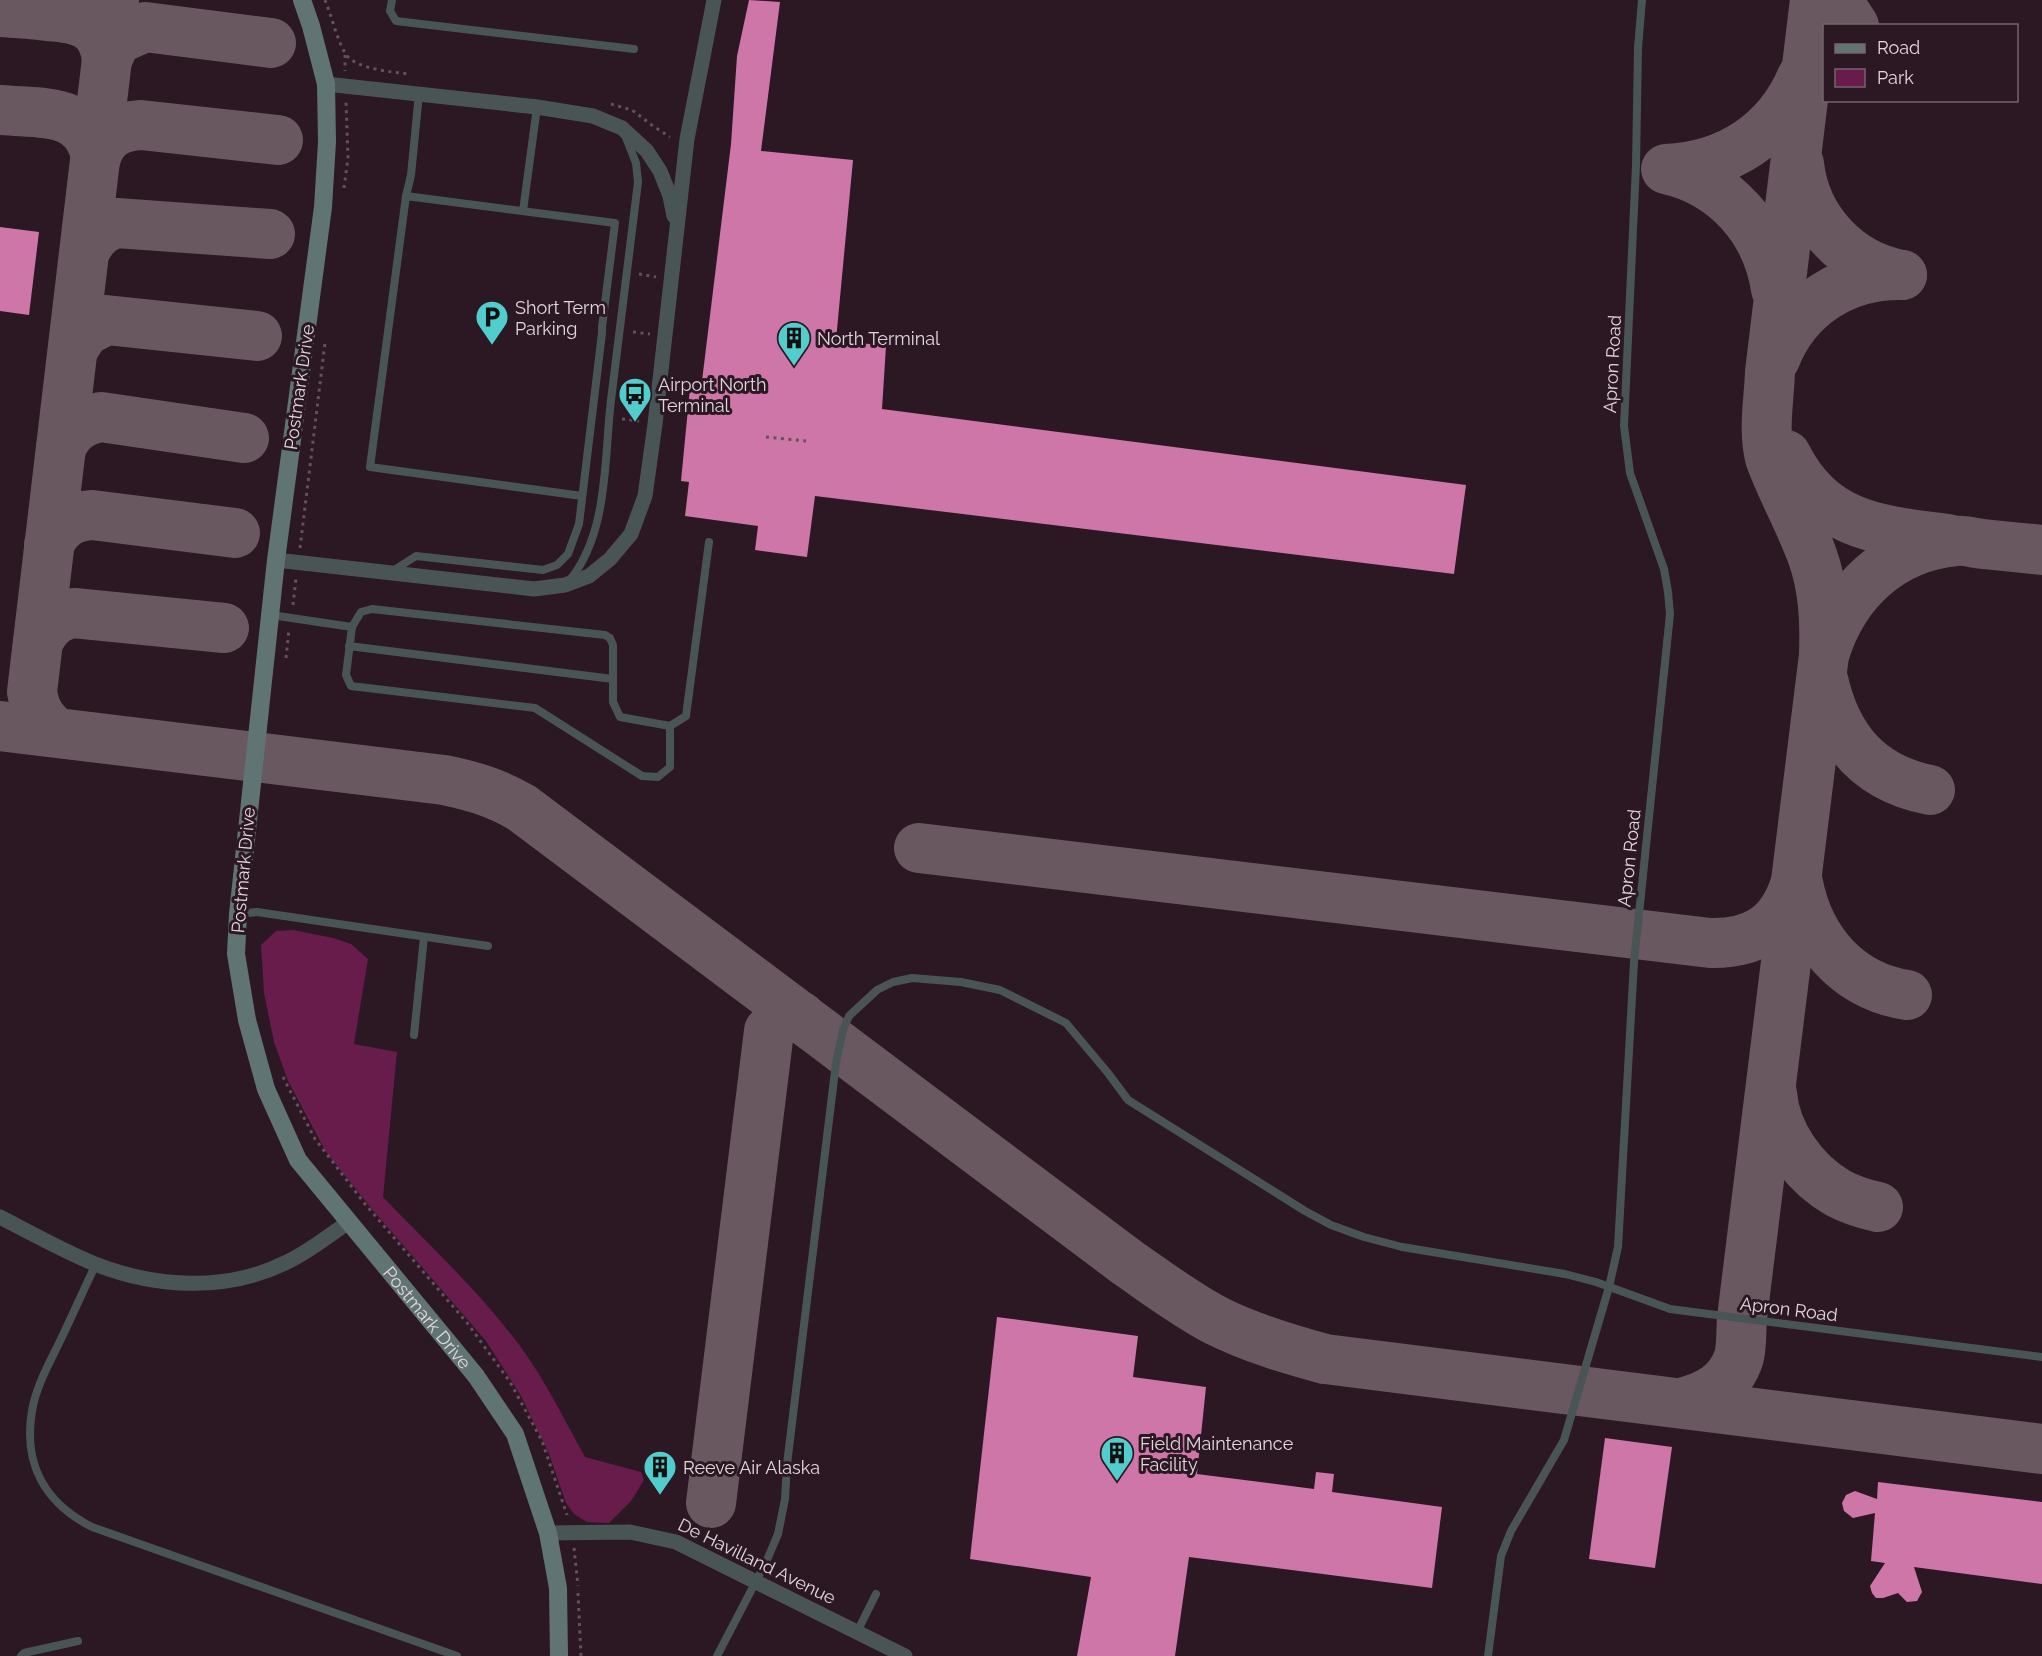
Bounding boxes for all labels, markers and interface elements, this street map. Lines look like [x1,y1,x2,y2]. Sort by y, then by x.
legend [1823,24,2018,102]
text: Road [1877,37,1920,58]
text: Park [1877,67,1914,88]
place label: Short Term Parking [515,297,606,339]
parking icon: Short Term Parking [474,299,510,346]
street label: Apron Road [1599,314,1625,414]
building icon: North Terminal [776,320,812,367]
street label: Postmark Drive [280,323,318,451]
place label: North Terminal [817,328,940,349]
place label: Airport North Terminal [658,374,766,416]
bus stop icon: Airport North Terminal [617,376,653,423]
street label: Postmark Drive [227,806,259,934]
street label: Apron Road [1613,808,1645,908]
street label: Postmark Drive [379,1262,476,1373]
street label: Apron Road [1739,1293,1839,1325]
place label: Field Maintenance Facility [1140,1433,1294,1475]
building icon: Field Maintenance Facility [1099,1435,1135,1482]
building icon: Reeve Air Alaska [642,1449,678,1496]
place label: Reeve Air Alaska [683,1457,820,1478]
street label: De Havilland Avenue [675,1514,840,1608]

